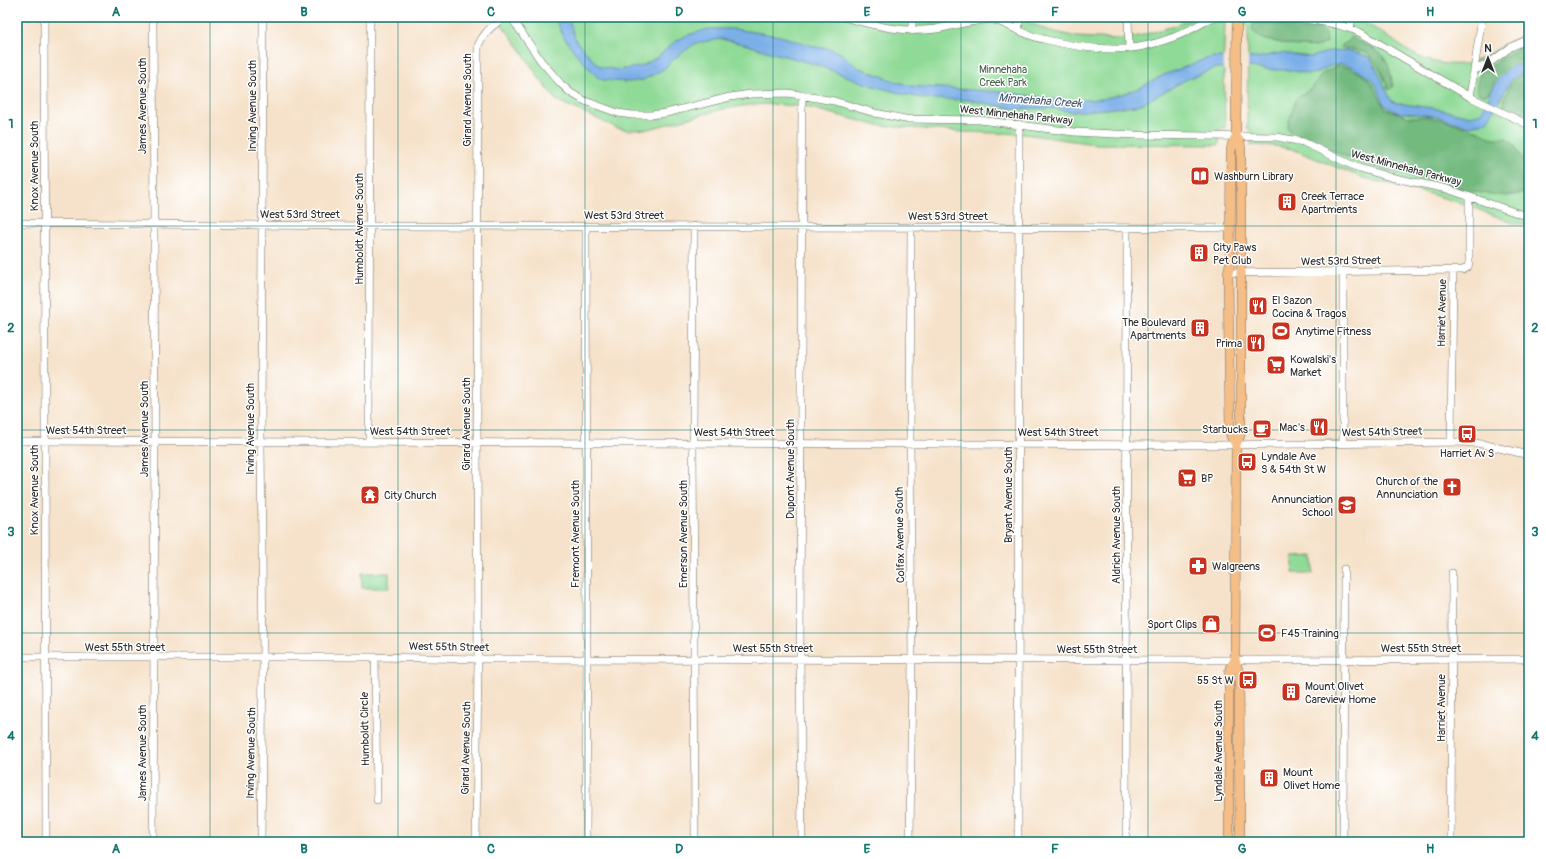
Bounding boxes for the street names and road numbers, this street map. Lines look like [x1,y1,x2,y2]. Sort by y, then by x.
street label: Girard Avenue South [461,53,474,147]
street label: James Avenue South [136,58,149,154]
street label: Irving Avenue South [246,60,259,152]
street label: West Minnehaha Parkway [959,103,1073,127]
street label: Knox Avenue South [28,121,41,211]
street label: West Minnehaha Parkway [1349,147,1463,189]
street label: Humboldt Avenue South [353,173,366,285]
street label: West 53rd Street [260,208,341,221]
street label: West 53rd Street [584,209,665,222]
street label: West 53rd Street [908,210,989,223]
street label: West 53rd Street [1301,254,1382,268]
street label: Harriet Avenue [1435,278,1449,347]
street label: Girard Avenue South [460,377,473,471]
street label: James Avenue South [138,381,151,477]
street label: Irving Avenue South [244,383,257,475]
street label: Dupont Avenue South [784,419,797,519]
street label: West 54th Street [46,424,127,437]
street label: West 54th Street [370,425,451,438]
street label: West 54th Street [1342,425,1423,439]
street label: West 54th Street [694,426,775,439]
street label: West 54th Street [1018,426,1099,439]
street label: Knox Avenue South [28,445,41,535]
street label: Bryant Avenue South [1002,447,1015,543]
street label: Fremont Avenue South [569,480,582,588]
street label: Emerson Avenue South [677,480,690,588]
street label: Aldrich Avenue South [1110,486,1123,584]
street label: Colfax Avenue South [893,487,907,583]
street label: West 55th Street [409,640,490,654]
street label: West 55th Street [85,641,166,654]
street label: West 55th Street [733,642,814,655]
street label: West 55th Street [1381,642,1462,655]
street label: West 55th Street [1057,643,1138,656]
street label: Harriet Avenue [1435,673,1448,742]
street label: Humboldt Circle [358,691,372,766]
street label: Lyndale Avenue South [1212,700,1225,802]
street label: Girard Avenue South [459,701,473,795]
street label: James Avenue South [136,705,149,801]
street label: Irving Avenue South [244,707,258,799]

